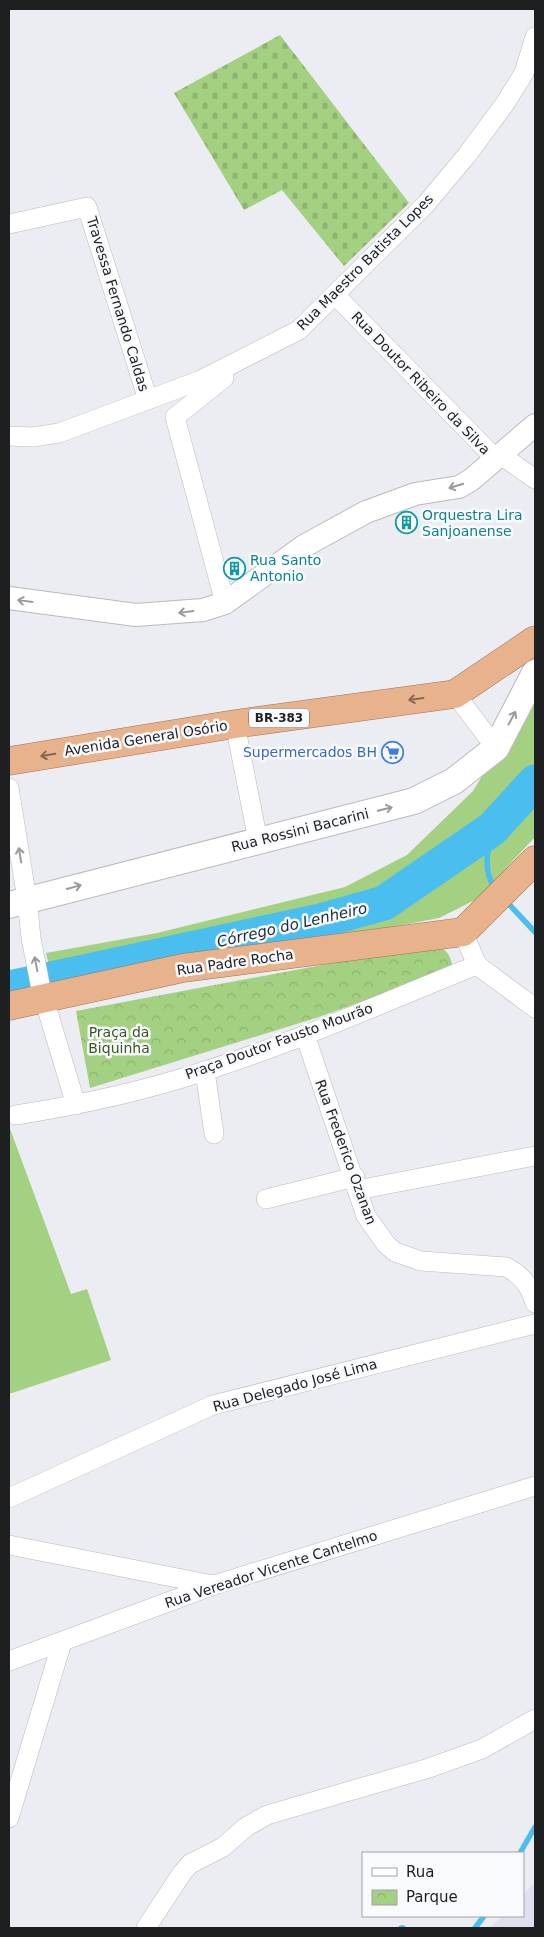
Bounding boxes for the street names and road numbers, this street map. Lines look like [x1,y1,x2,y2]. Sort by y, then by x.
street label: Rua Maestro Batista Lopes [294,191,436,333]
street label: Travessa Fernando Caldas [83,214,152,393]
street label: Rua Doutor Ribeiro da Silva [348,308,494,458]
road number: BR-383 [249,708,309,728]
street label: Avenida General Osório [63,717,229,759]
street label: Rua Rossini Bacarini [230,805,370,855]
street label: Rua Padre Rocha [176,946,294,978]
street label: Praça Doutor Fausto Mourão [183,1000,375,1082]
street label: Rua Frederico Ozanan [312,1077,380,1227]
street label: Rua Delegado José Lima [211,1355,379,1415]
street label: Rua Vereador Vicente Cantelmo [163,1527,379,1611]

